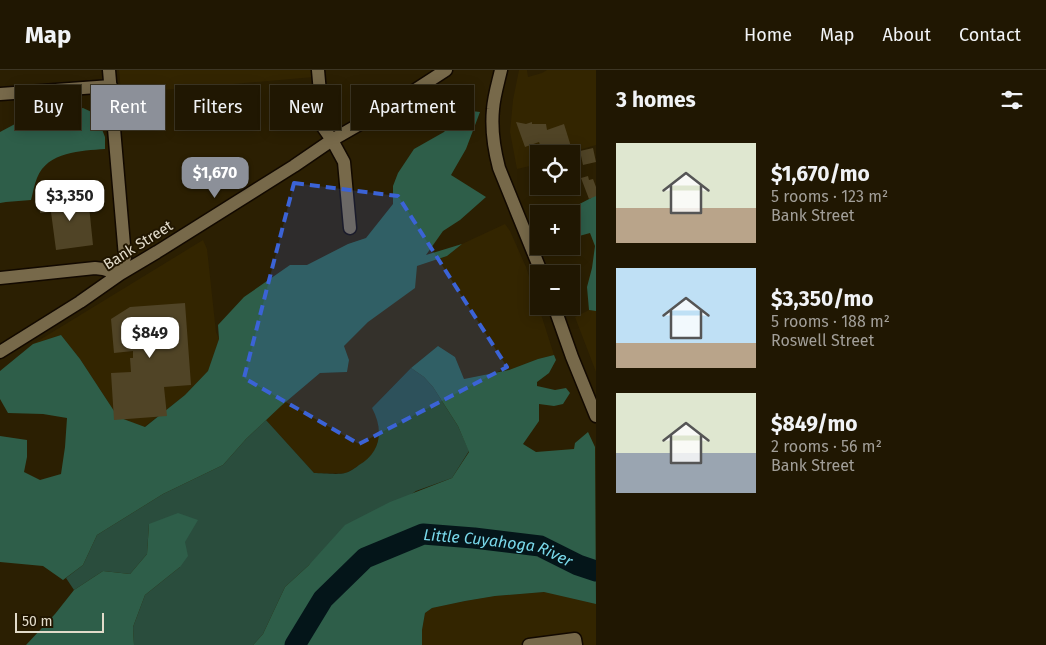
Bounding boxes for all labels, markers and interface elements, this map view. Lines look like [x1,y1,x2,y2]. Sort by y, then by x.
text: Map [25,21,71,49]
text: Home [744,24,792,46]
text: Map [820,24,854,46]
text: About [882,24,931,46]
text: Contact [959,24,1021,46]
chip: Buy [15,85,81,130]
chip: Rent [91,85,165,130]
chip: Filters [175,85,260,130]
chip: New [270,85,341,130]
chip: Apartment [351,85,474,130]
icon: filters [998,86,1026,114]
text: 3 homes [616,87,696,113]
map controls [530,145,580,315]
button: locate [530,145,580,195]
pin: $1,670 [174,156,256,199]
text: $1,670/mo [771,161,870,187]
text: $1,670 [193,163,237,182]
icon: home [656,163,716,223]
pin: $3,350 [29,180,111,222]
text: $3,350 [46,186,94,205]
text: 5 rooms · 123 m² [771,187,888,206]
button: + [530,205,580,255]
text: Bank Street [771,206,855,225]
street label: Bank Street [100,216,177,273]
button: − [530,265,580,315]
text: $3,350/mo [771,286,874,312]
icon: home [656,288,716,348]
text: 5 rooms · 188 m² [771,312,890,331]
pin: $849 [120,316,180,359]
text: $849 [132,323,168,342]
text: Roswell Street [771,331,874,350]
text: $849/mo [771,411,857,437]
icon: home [656,413,716,473]
text: 2 rooms · 56 m² [771,437,882,456]
text: Bank Street [771,456,855,475]
water label: Little Cuyahoga River [423,525,576,571]
scale bar [15,610,104,633]
text: 50 m [22,613,53,630]

